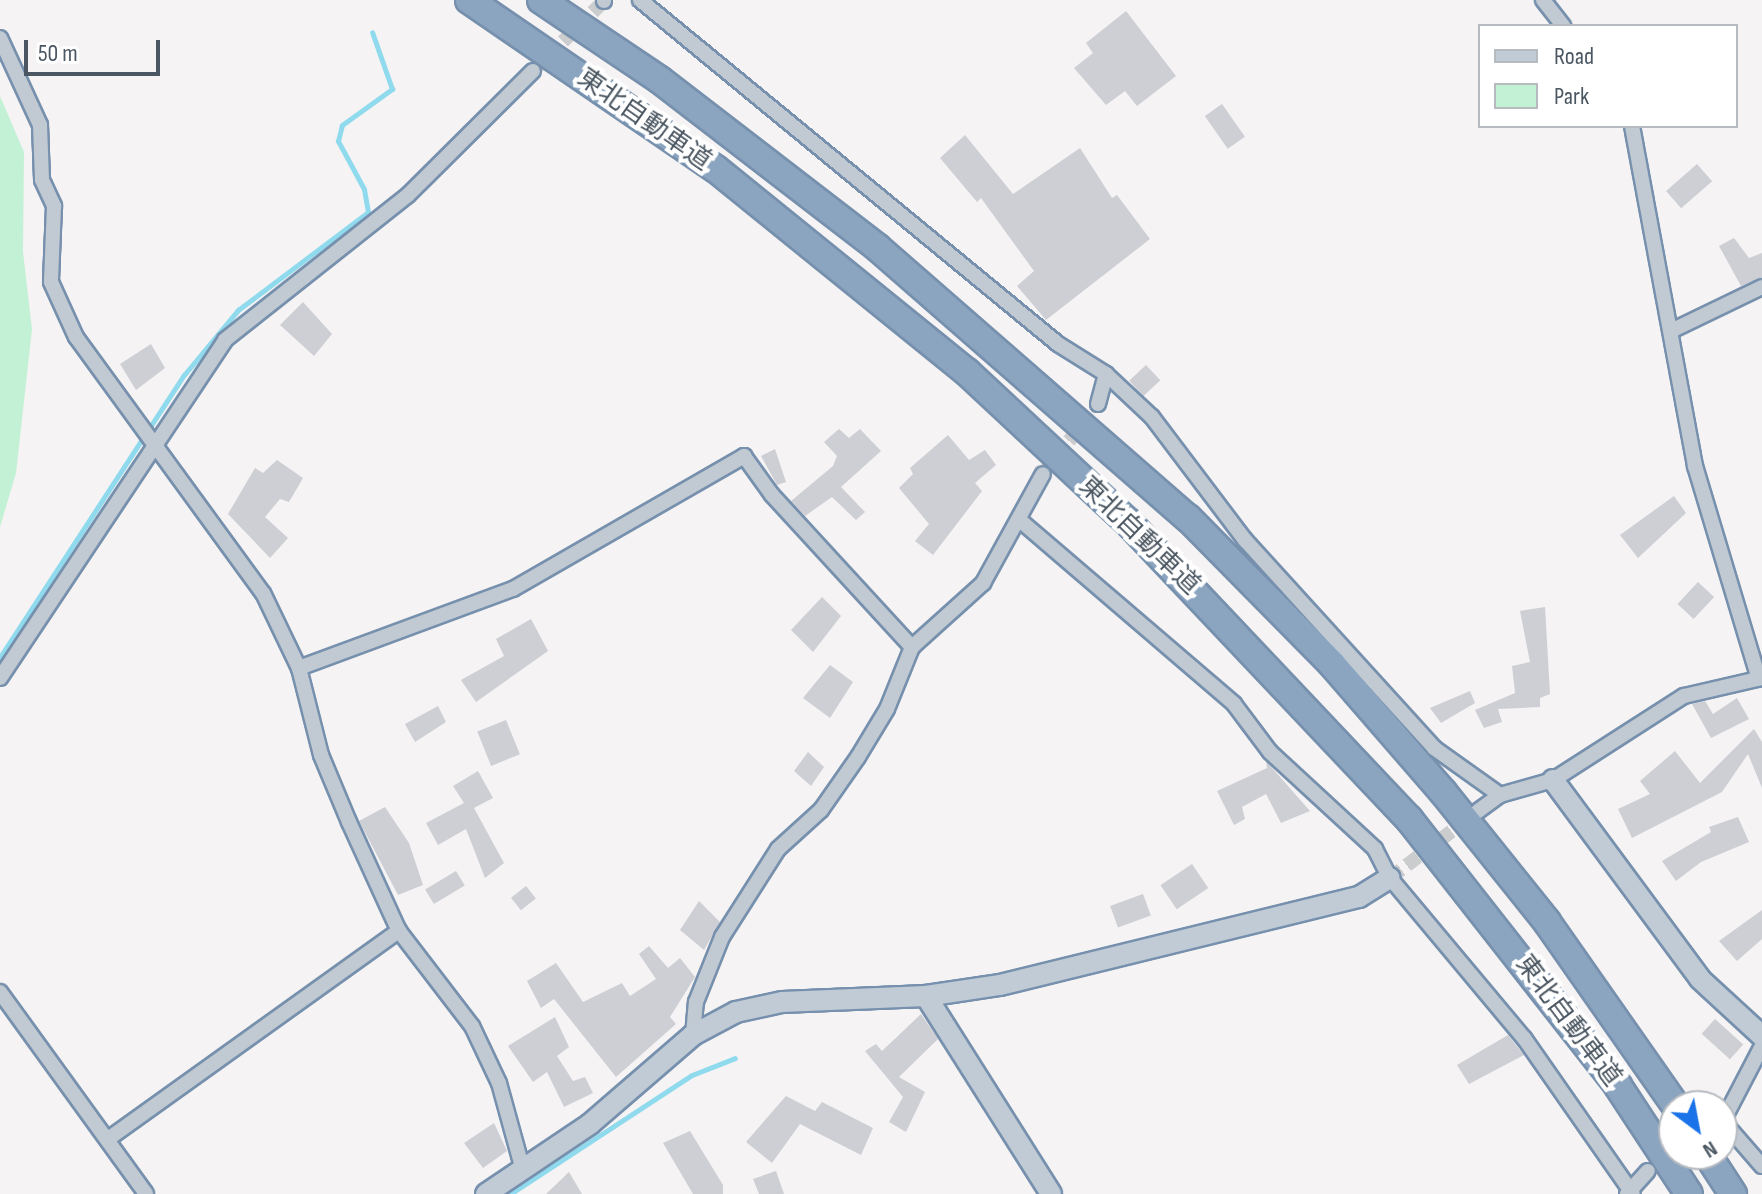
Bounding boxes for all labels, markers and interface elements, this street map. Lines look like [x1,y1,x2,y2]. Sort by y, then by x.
scale bar [28,24,164,74]
legend [1478,24,1738,128]
text: 50 m [38,39,78,68]
text: Road [1554,42,1594,71]
street label: 東北自動車道 [571,62,717,178]
text: Park [1554,82,1589,111]
street label: 東北自動車道 [1072,471,1206,601]
street label: 東北自動車道 [1509,949,1627,1093]
north arrow [1658,1090,1738,1170]
text: N [1698,1135,1722,1164]

